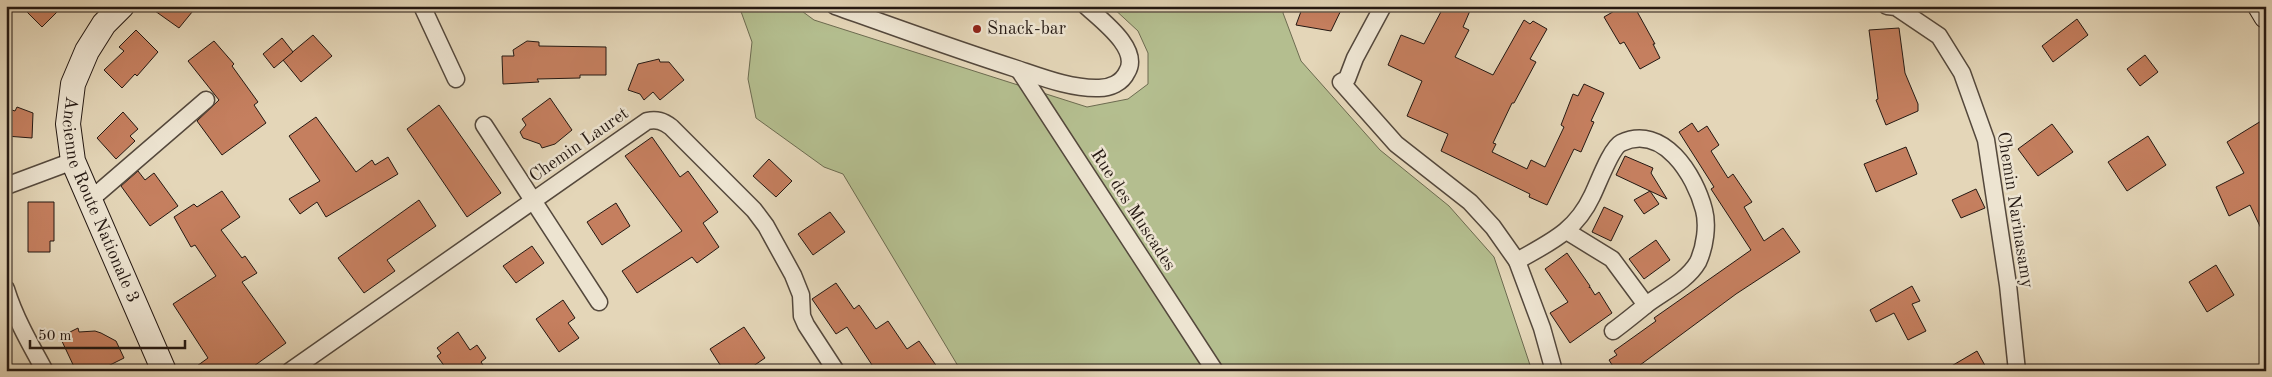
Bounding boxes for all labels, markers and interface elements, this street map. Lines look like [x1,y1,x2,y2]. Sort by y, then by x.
place label: Snack-bar [987,20,1067,38]
marker: Snack-bar [971,23,983,35]
street label: Ancienne Route Nationale 3 [59,95,142,305]
street label: Chemin Lauret [526,104,632,186]
street label: Chemin Narinasamy [1994,130,2036,290]
street label: Rue des Muscades [1087,146,1179,274]
scale bar [30,317,185,349]
text: 50 m [38,329,72,344]

